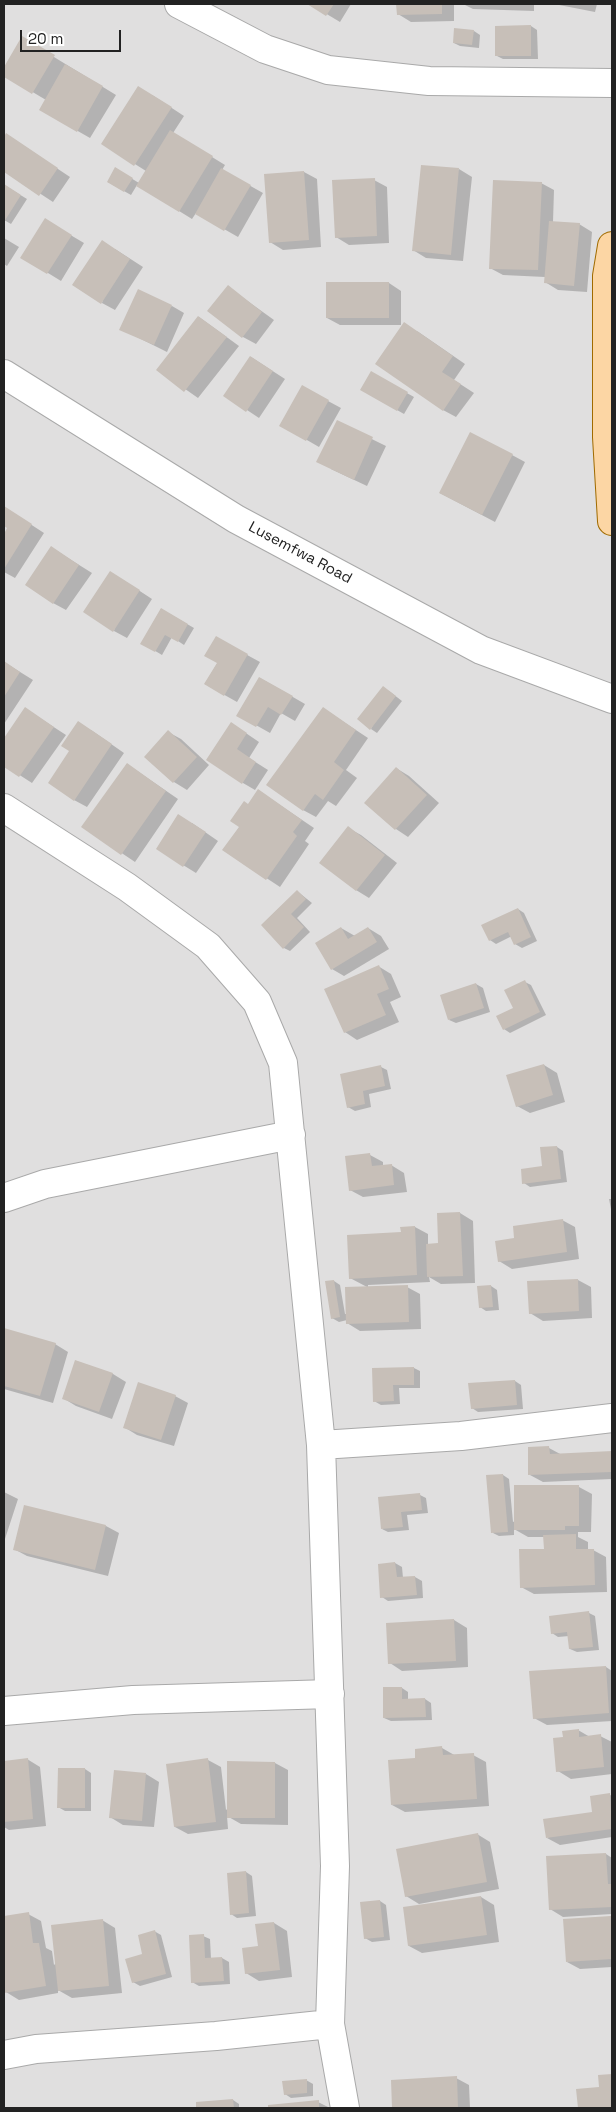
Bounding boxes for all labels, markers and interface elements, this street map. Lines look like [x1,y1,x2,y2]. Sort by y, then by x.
scale bar [22,20,124,52]
text: 20 m [28,29,63,48]
street label: Lusemfwa Road [245,518,355,588]

